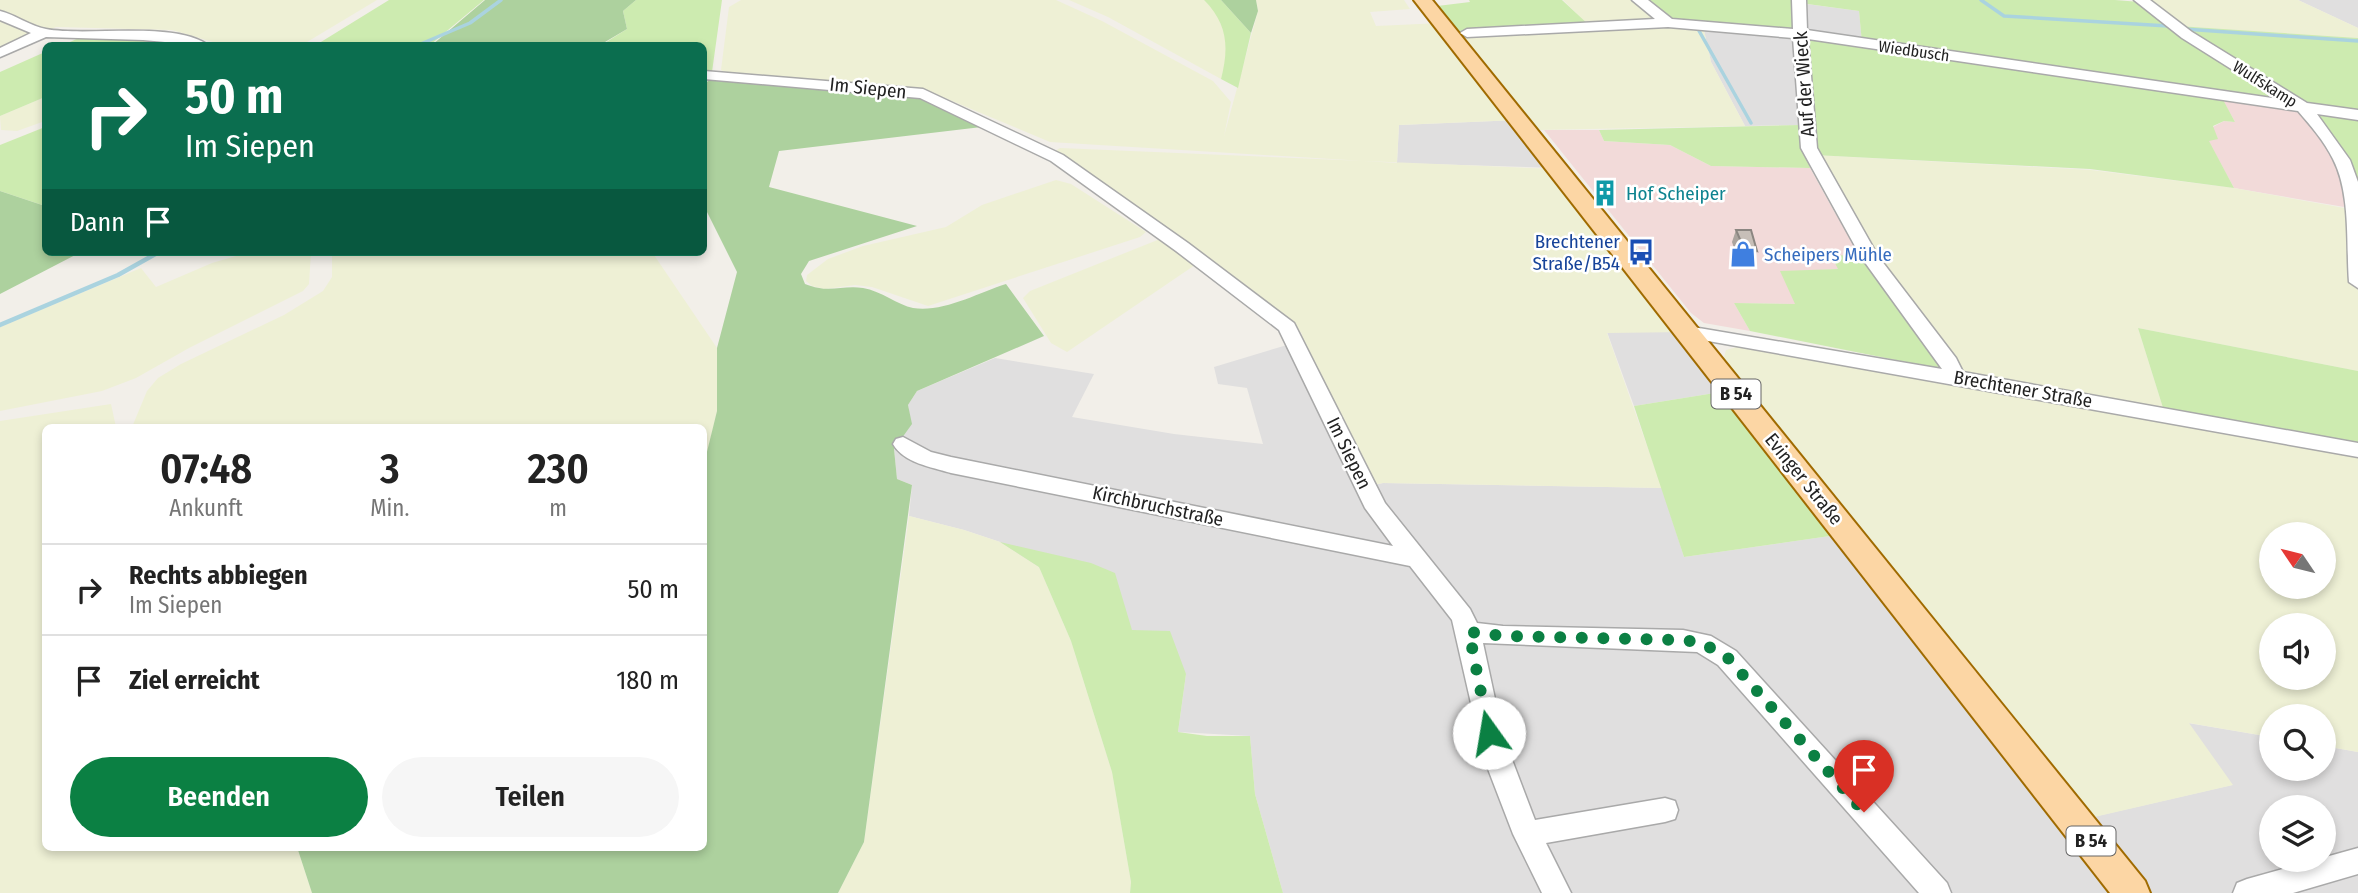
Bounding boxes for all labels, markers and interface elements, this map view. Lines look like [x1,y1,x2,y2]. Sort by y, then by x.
street label: Auf der Wieck [1789,30,1819,138]
street label: Wiedbusch [1877,37,1951,65]
street label: Wulfskamp [2229,57,2301,111]
text: 50 m [185,67,283,126]
icon: right [70,70,161,161]
street label: Im Siepen [828,73,908,103]
text: Im Siepen [185,127,315,165]
building icon: Hof Scheiper [1590,178,1620,208]
place label: Hof Scheiper [1626,182,1726,205]
icon: arrive [139,203,177,241]
text: Dann [70,207,125,238]
place label: Brechtener Straße/B54 [1532,230,1620,275]
bus stop icon: Brechtener Straße/B54 [1626,237,1656,267]
shop icon: Scheipers Mühle [1728,239,1758,269]
place label: Scheipers Mühle [1764,243,1892,266]
street label: Brechtener Straße [1952,365,2094,413]
road number: B 54 [1712,380,1760,408]
street label: Im Siepen [1322,413,1376,493]
street label: Evinger Straße [1760,428,1848,530]
text: 07:48 [160,444,252,494]
text: 3 [380,444,400,494]
text: 230 [527,444,589,494]
street label: Kirchbruchstraße [1090,481,1226,531]
text: Ankunft [169,494,243,522]
text: Min. [370,494,409,522]
text: m [549,494,567,522]
north arrow [2259,522,2336,598]
map controls [2259,522,2336,872]
text: Rechts abbiegen [129,560,308,591]
icon: right [70,571,108,609]
text: 50 m [627,574,679,605]
text: Im Siepen [129,591,222,619]
button: sound [2259,613,2336,690]
icon: arrive [70,662,108,700]
text: Ziel erreicht [129,665,260,696]
text: 180 m [616,665,679,696]
position arrow [1452,696,1526,770]
button: search [2259,704,2336,781]
pin [1834,740,1894,812]
icon: arrive [1845,751,1883,789]
button: Beenden [70,757,368,837]
button: Teilen [382,757,679,837]
button: layers [2259,795,2336,872]
road number: B 54 [2066,826,2116,856]

